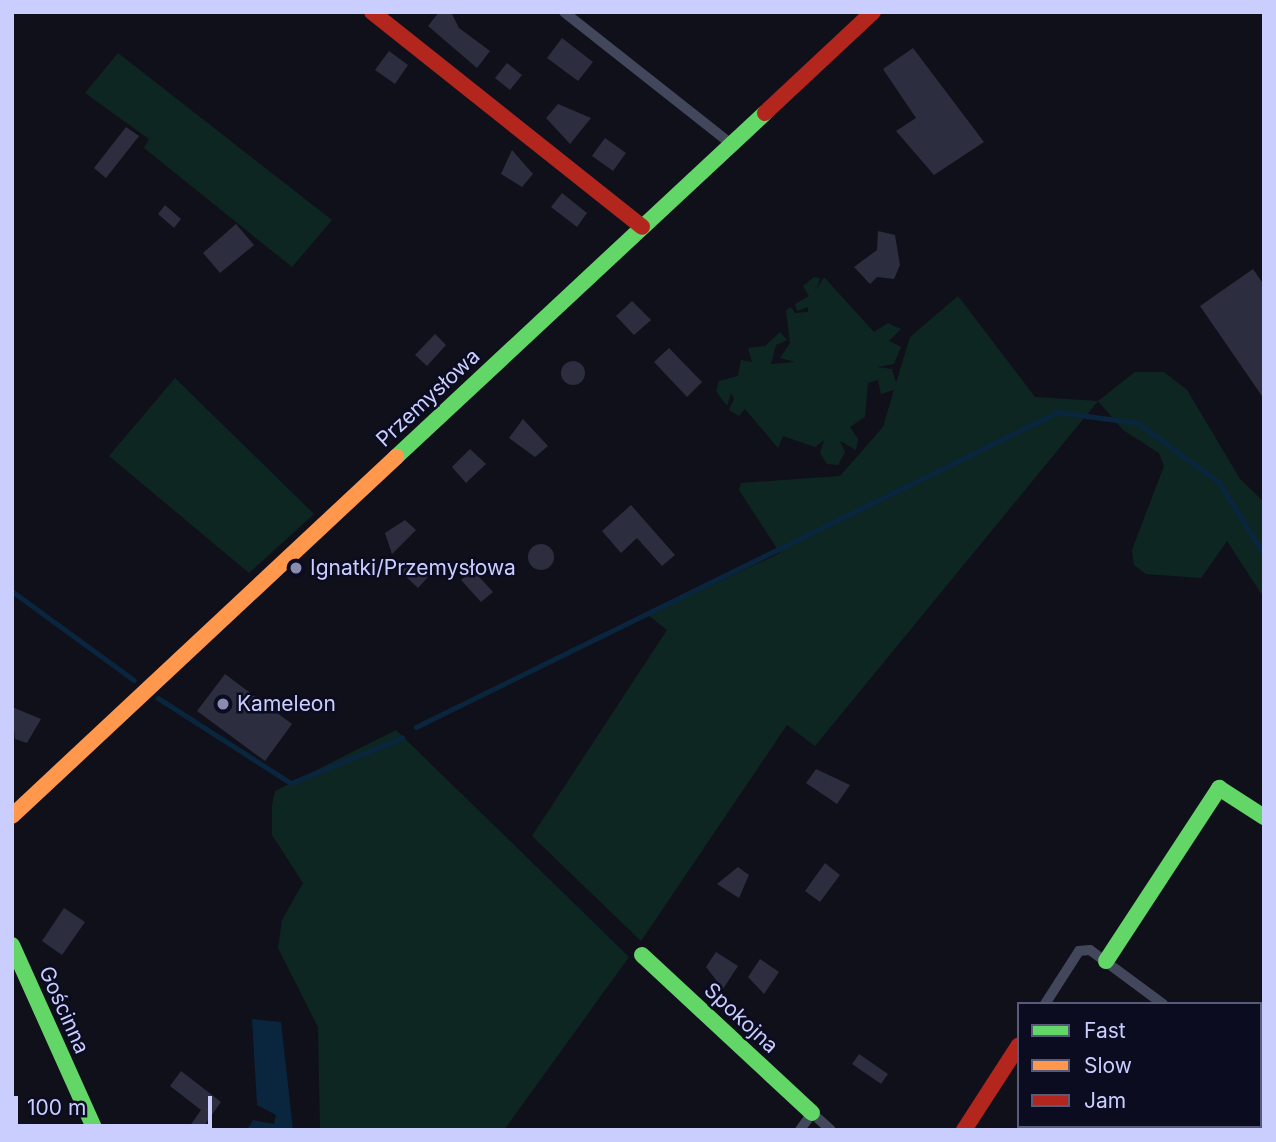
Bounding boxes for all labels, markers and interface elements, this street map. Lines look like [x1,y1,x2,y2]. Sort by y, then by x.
street label: Przemysłowa [371,344,485,452]
place label: Ignatki/Przemysłowa [310,555,516,581]
marker: Ignatki/Przemysłowa [288,560,304,576]
place label: Kameleon [237,691,336,717]
marker: Kameleon [215,696,231,712]
street label: Gościnna [34,962,94,1058]
street label: Spokojna [699,977,783,1059]
legend [1017,1002,1262,1128]
text: Fast [1084,1018,1126,1043]
text: Slow [1084,1053,1132,1078]
scale bar [18,1082,215,1126]
text: Jam [1084,1088,1126,1113]
text: 100 m [27,1095,86,1120]

